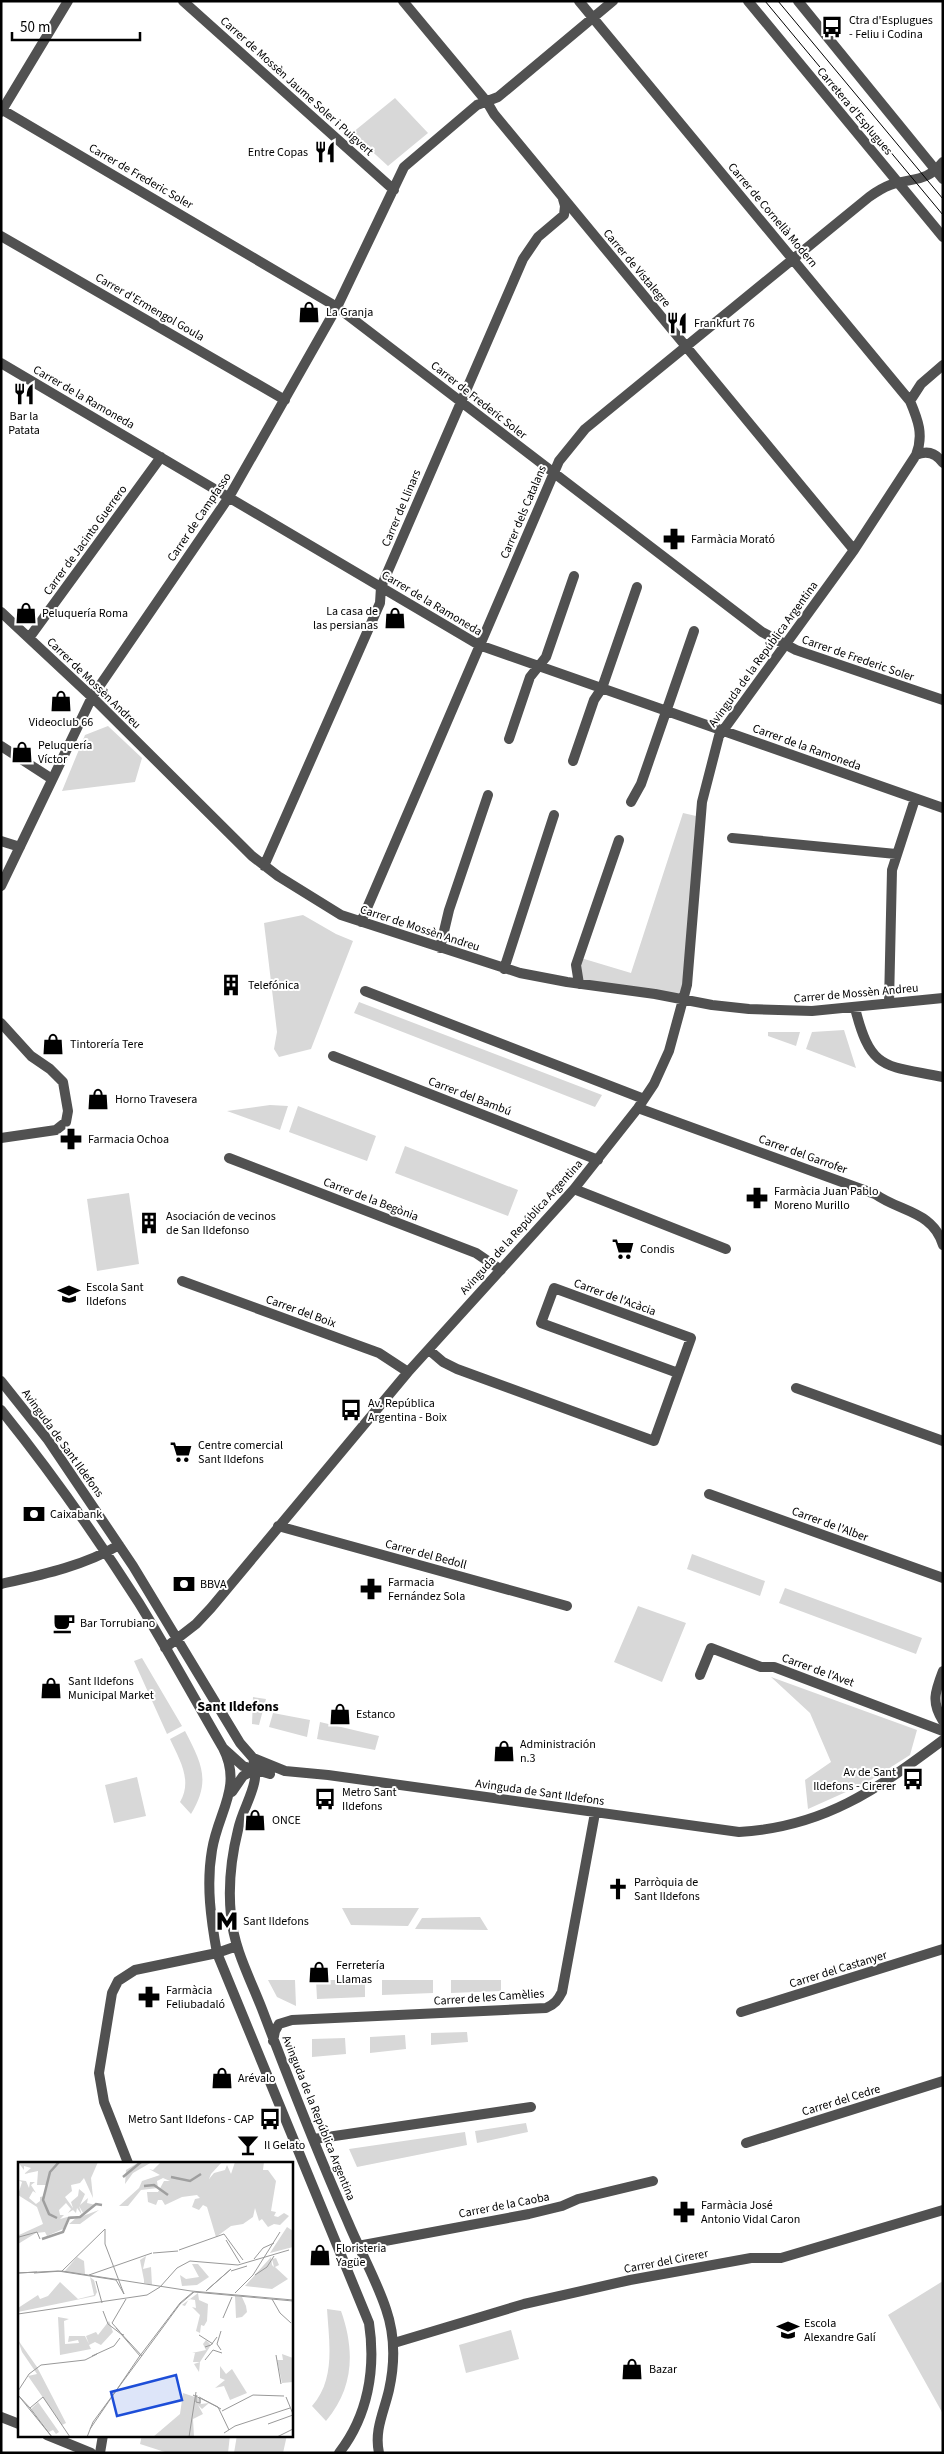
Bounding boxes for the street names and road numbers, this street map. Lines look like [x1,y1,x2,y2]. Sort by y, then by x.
street label: Carrer de Mossèn Jaume Soler i Puigvert [216,13,377,160]
street label: Carretera d'Esplugues [813,64,896,159]
street label: Carrer de Frederic Soler [85,140,197,214]
street label: Carrer de Cornellà Modern [724,159,821,271]
street label: Carrer de Vistalegre [599,226,674,311]
street label: Carrer d'Ermengol Goula [92,269,208,346]
street label: Carrer de Frederic Soler [427,357,531,444]
street label: Carrer de la Ramoneda [30,361,138,433]
street label: Carrer dels Catalans [496,463,551,562]
street label: Carrer de Llinars [378,467,425,549]
street label: Carrer de Campfasso [163,469,236,565]
street label: Carrer de Jacinto Guerrero [39,482,131,599]
street label: Carrer de la Ramoneda [378,567,485,640]
street label: Avinguda de la República Argentina [705,578,822,731]
street label: Carrer de Frederic Soler [799,631,917,686]
street label: Carrer de Mossèn Andreu [43,634,145,733]
street label: Carrer de la Ramoneda [750,720,864,775]
street label: Carrer de Mossèn Andreu [358,901,482,956]
street label: Carrer de Mossèn Andreu [793,980,919,1007]
street label: Carrer del Bambú [426,1073,514,1120]
street label: Carrer del Garrofer [756,1131,850,1179]
street label: Avinguda de la República Argentina [456,1156,587,1299]
street label: Carrer de la Begònia [321,1173,421,1225]
street label: Carrer de l'Acàcia [571,1275,658,1320]
street label: Carrer del Boix [263,1291,339,1332]
street label: Avinguda de Sant Ildefons [18,1386,108,1501]
street label: Carrer de l'Alber [789,1503,871,1546]
street label: Carrer del Bedoll [383,1535,469,1574]
street label: Carrer de l'Avet [779,1650,856,1691]
street label: Avinguda de Sant Ildefons [474,1775,605,1810]
street label: Carrer del Castanyer [787,1946,890,1992]
street label: Carrer de les Camèlies [433,1985,545,2010]
street label: Avinguda de la República Argentina [278,2033,360,2203]
street label: Carrer del Cedre [800,2080,882,2120]
street label: Carrer de la Caoba [457,2188,551,2223]
street label: Carrer del Cirerer [622,2245,711,2278]

